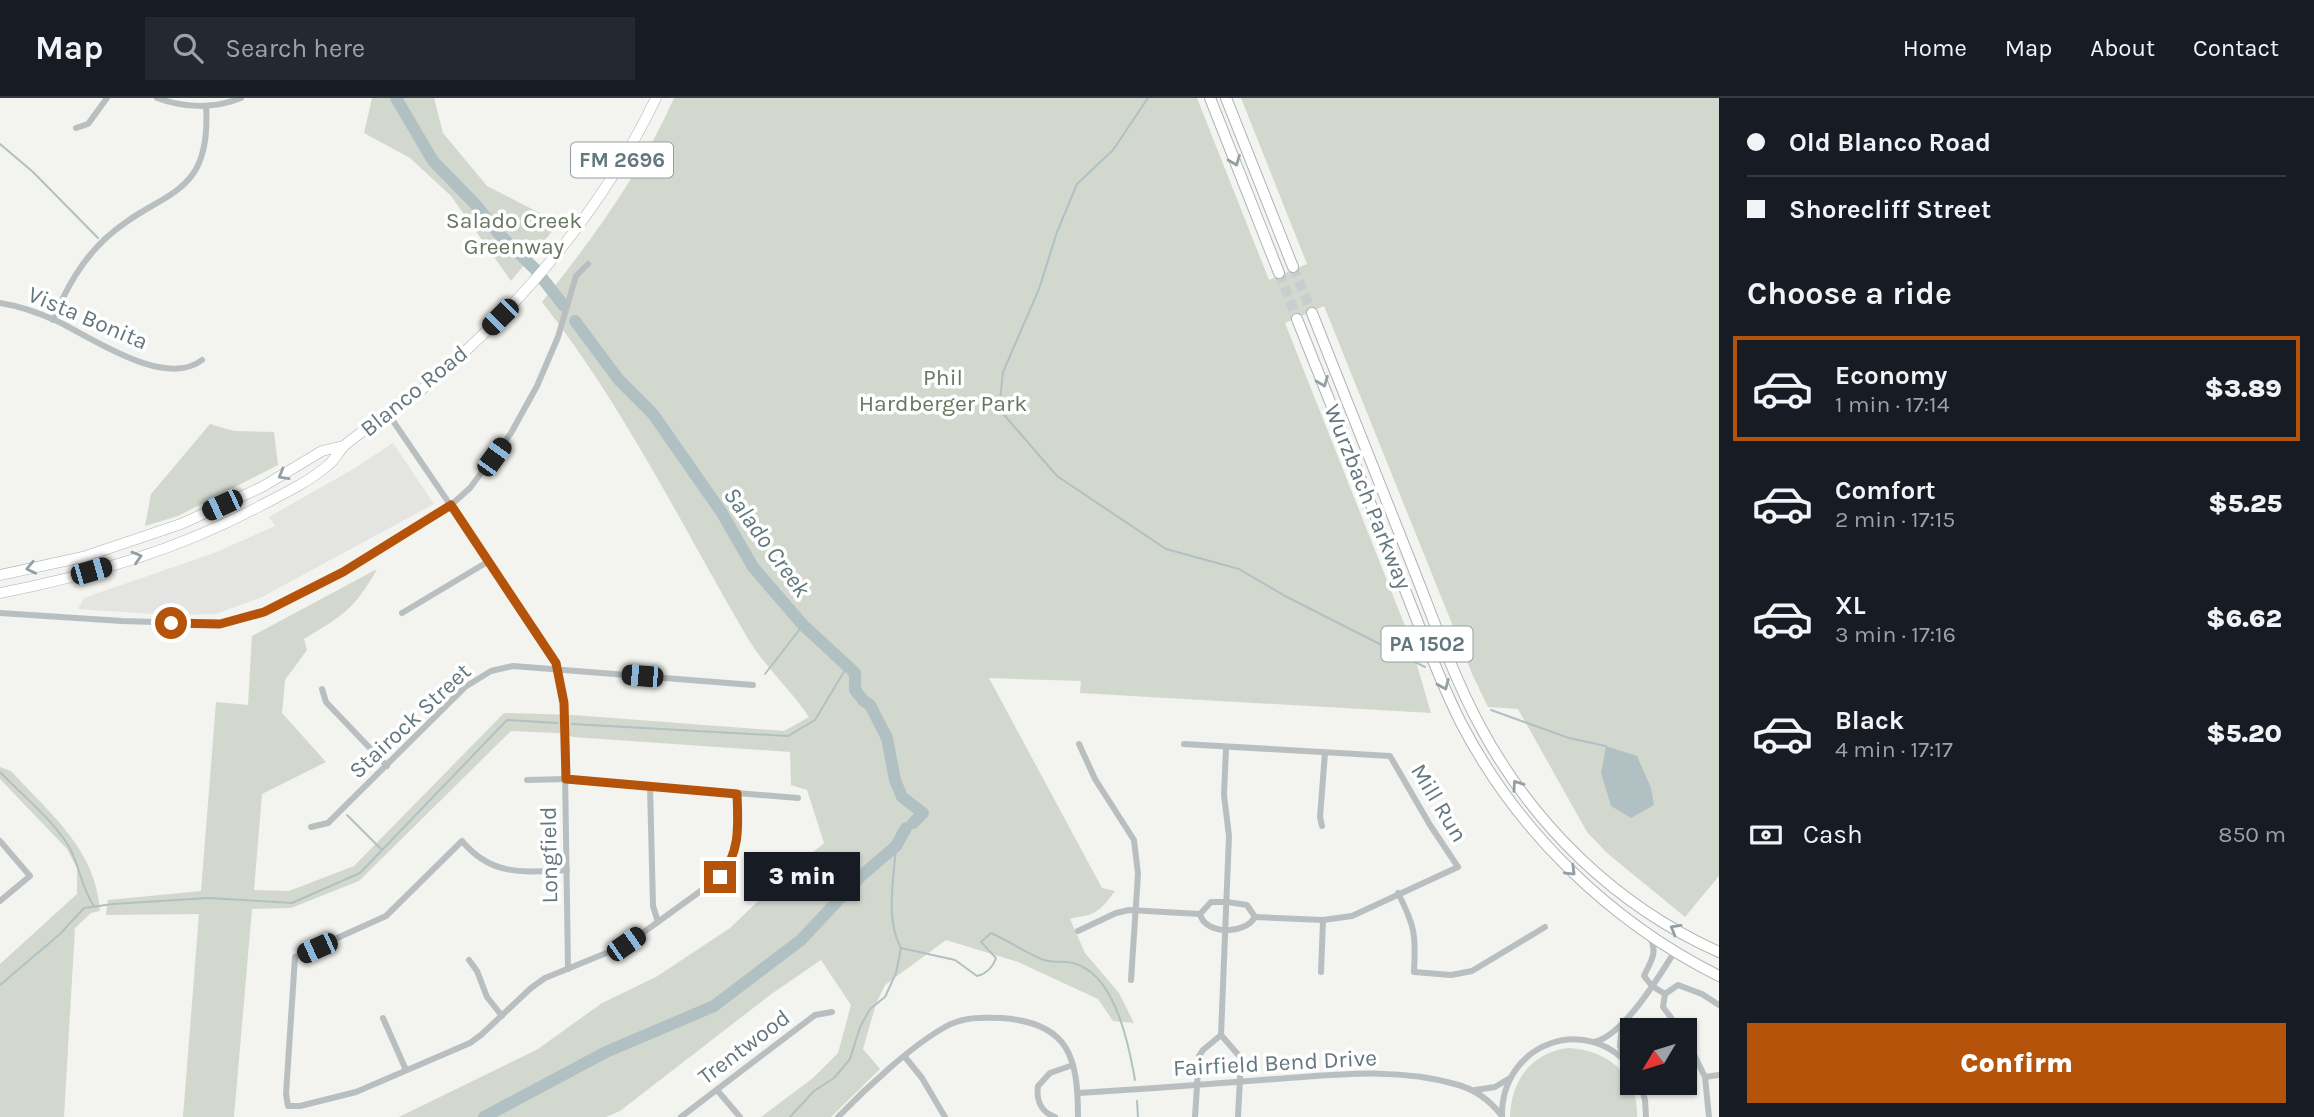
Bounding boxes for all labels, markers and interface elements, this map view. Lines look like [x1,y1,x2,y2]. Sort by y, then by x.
search box [145,17,635,80]
text: Map [35,29,103,67]
icon: search [169,29,207,67]
text: Search here [225,33,365,64]
text: Home [1903,34,1967,62]
text: Map [2005,34,2052,62]
text: About [2090,34,2155,62]
text: Contact [2193,34,2279,62]
text: Old Blanco Road [1789,127,1991,158]
road number: FM 2696 [571,142,673,178]
one-way arrow [1226,155,1240,167]
text: Shorecliff Street [1789,194,1991,225]
park label: Salado Creek Greenway [446,207,582,260]
text: Choose a ride [1747,275,1952,312]
street label: Vista Bonita [24,281,152,355]
car [478,295,523,339]
street label: Blanco Road [355,340,473,442]
icon: car [1751,357,1814,420]
text: Economy [1835,360,1947,391]
park label: Phil Hardberger Park [859,364,1027,417]
text: $3.89 [2205,373,2282,404]
one-way arrow [1314,376,1328,388]
text: 1 min · 17:14 [1835,391,1950,418]
street label: Wurzbach Parkway [1319,400,1418,594]
car [474,434,515,480]
one-way arrow [277,467,290,480]
icon: car [1751,472,1814,535]
text: Comfort [1835,475,1936,506]
water label: Salado Creek [718,482,817,603]
car [199,487,246,523]
text: $5.25 [2208,488,2282,519]
text: 2 min · 17:15 [1835,506,1955,533]
one-way arrow [130,551,143,565]
car [68,555,115,587]
one-way arrow [25,560,37,575]
icon: car [1751,587,1814,650]
text: XL [1835,590,1866,621]
text: $6.62 [2206,603,2282,634]
route start [155,607,187,639]
text: 3 min · 17:16 [1835,621,1956,648]
road number: PA 1502 [1382,626,1472,662]
street label: Stairock Street [344,658,477,784]
car [621,664,664,688]
one-way arrow [1435,678,1449,690]
icon: car [1751,702,1814,765]
text: Black [1835,705,1904,736]
text: $5.20 [2206,718,2282,749]
text: 4 min · 17:17 [1835,736,1953,763]
street label: Mill Run [1405,759,1473,847]
one-way arrow [1513,780,1525,793]
street label: Longfield [535,806,563,904]
icon: cash [1747,816,1785,854]
text: Cash [1803,819,1863,850]
text: 850 m [2218,821,2286,848]
callout: 3 min [744,852,860,902]
route end [704,861,736,893]
one-way arrow [1563,862,1576,875]
text: 3 min [769,863,835,890]
car [603,923,650,965]
one-way arrow [1670,924,1683,937]
car [294,930,341,966]
street label: Trentwood [693,1004,795,1090]
north arrow [1620,1018,1698,1096]
map controls [1620,1018,1697,1095]
button: Confirm [1747,1023,2286,1103]
street label: Fairfield Bend Drive [1172,1044,1378,1082]

